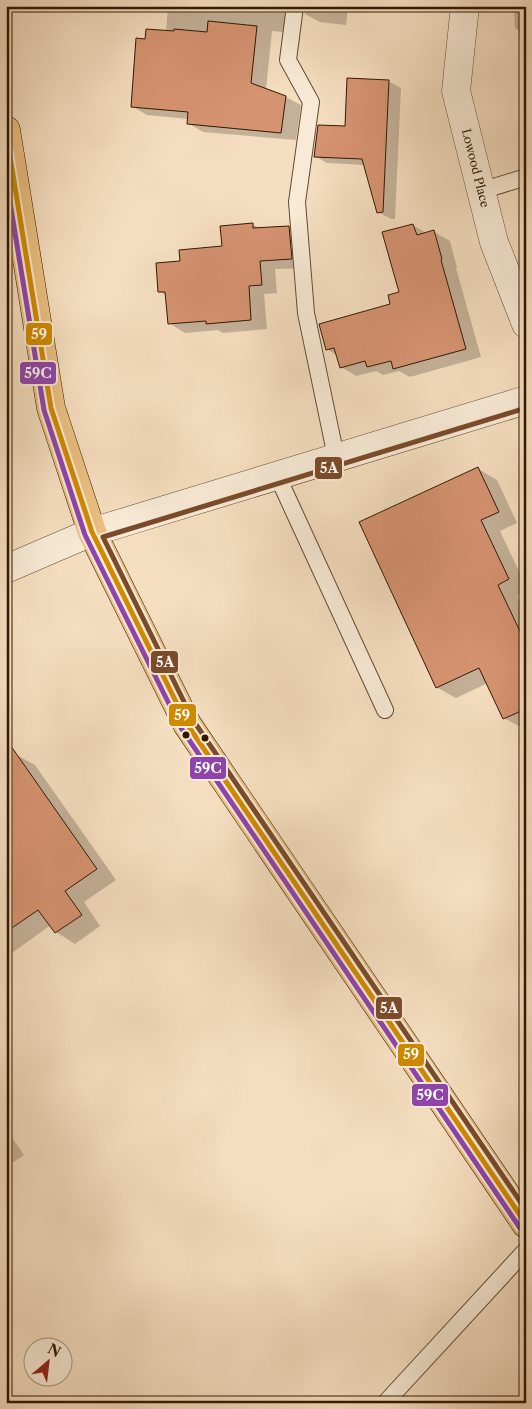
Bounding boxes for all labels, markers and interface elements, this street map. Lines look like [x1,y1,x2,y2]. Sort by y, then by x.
street label: Lowood Place [459,127,493,209]
line badge: 59 [25,322,53,346]
text: 59 [31,325,47,343]
line badge: 59C [19,361,57,385]
text: 59C [24,364,52,382]
line badge: 5A [314,456,343,480]
text: 5A [320,459,339,477]
line badge: 5A [150,650,179,674]
text: 5A [156,653,175,671]
line badge: 59 [168,703,197,727]
text: 59 [174,706,190,724]
unlabelled marker [181,730,191,740]
unlabelled marker [200,733,210,743]
line badge: 59C [189,756,227,780]
text: 59C [194,759,222,777]
line badge: 5A [375,996,403,1020]
text: 5A [380,999,399,1017]
line badge: 59 [397,1043,425,1067]
text: 59 [403,1045,419,1063]
line badge: 59C [411,1083,449,1107]
text: 59C [416,1086,444,1104]
north arrow [22,1336,72,1386]
text: N [45,1340,64,1361]

